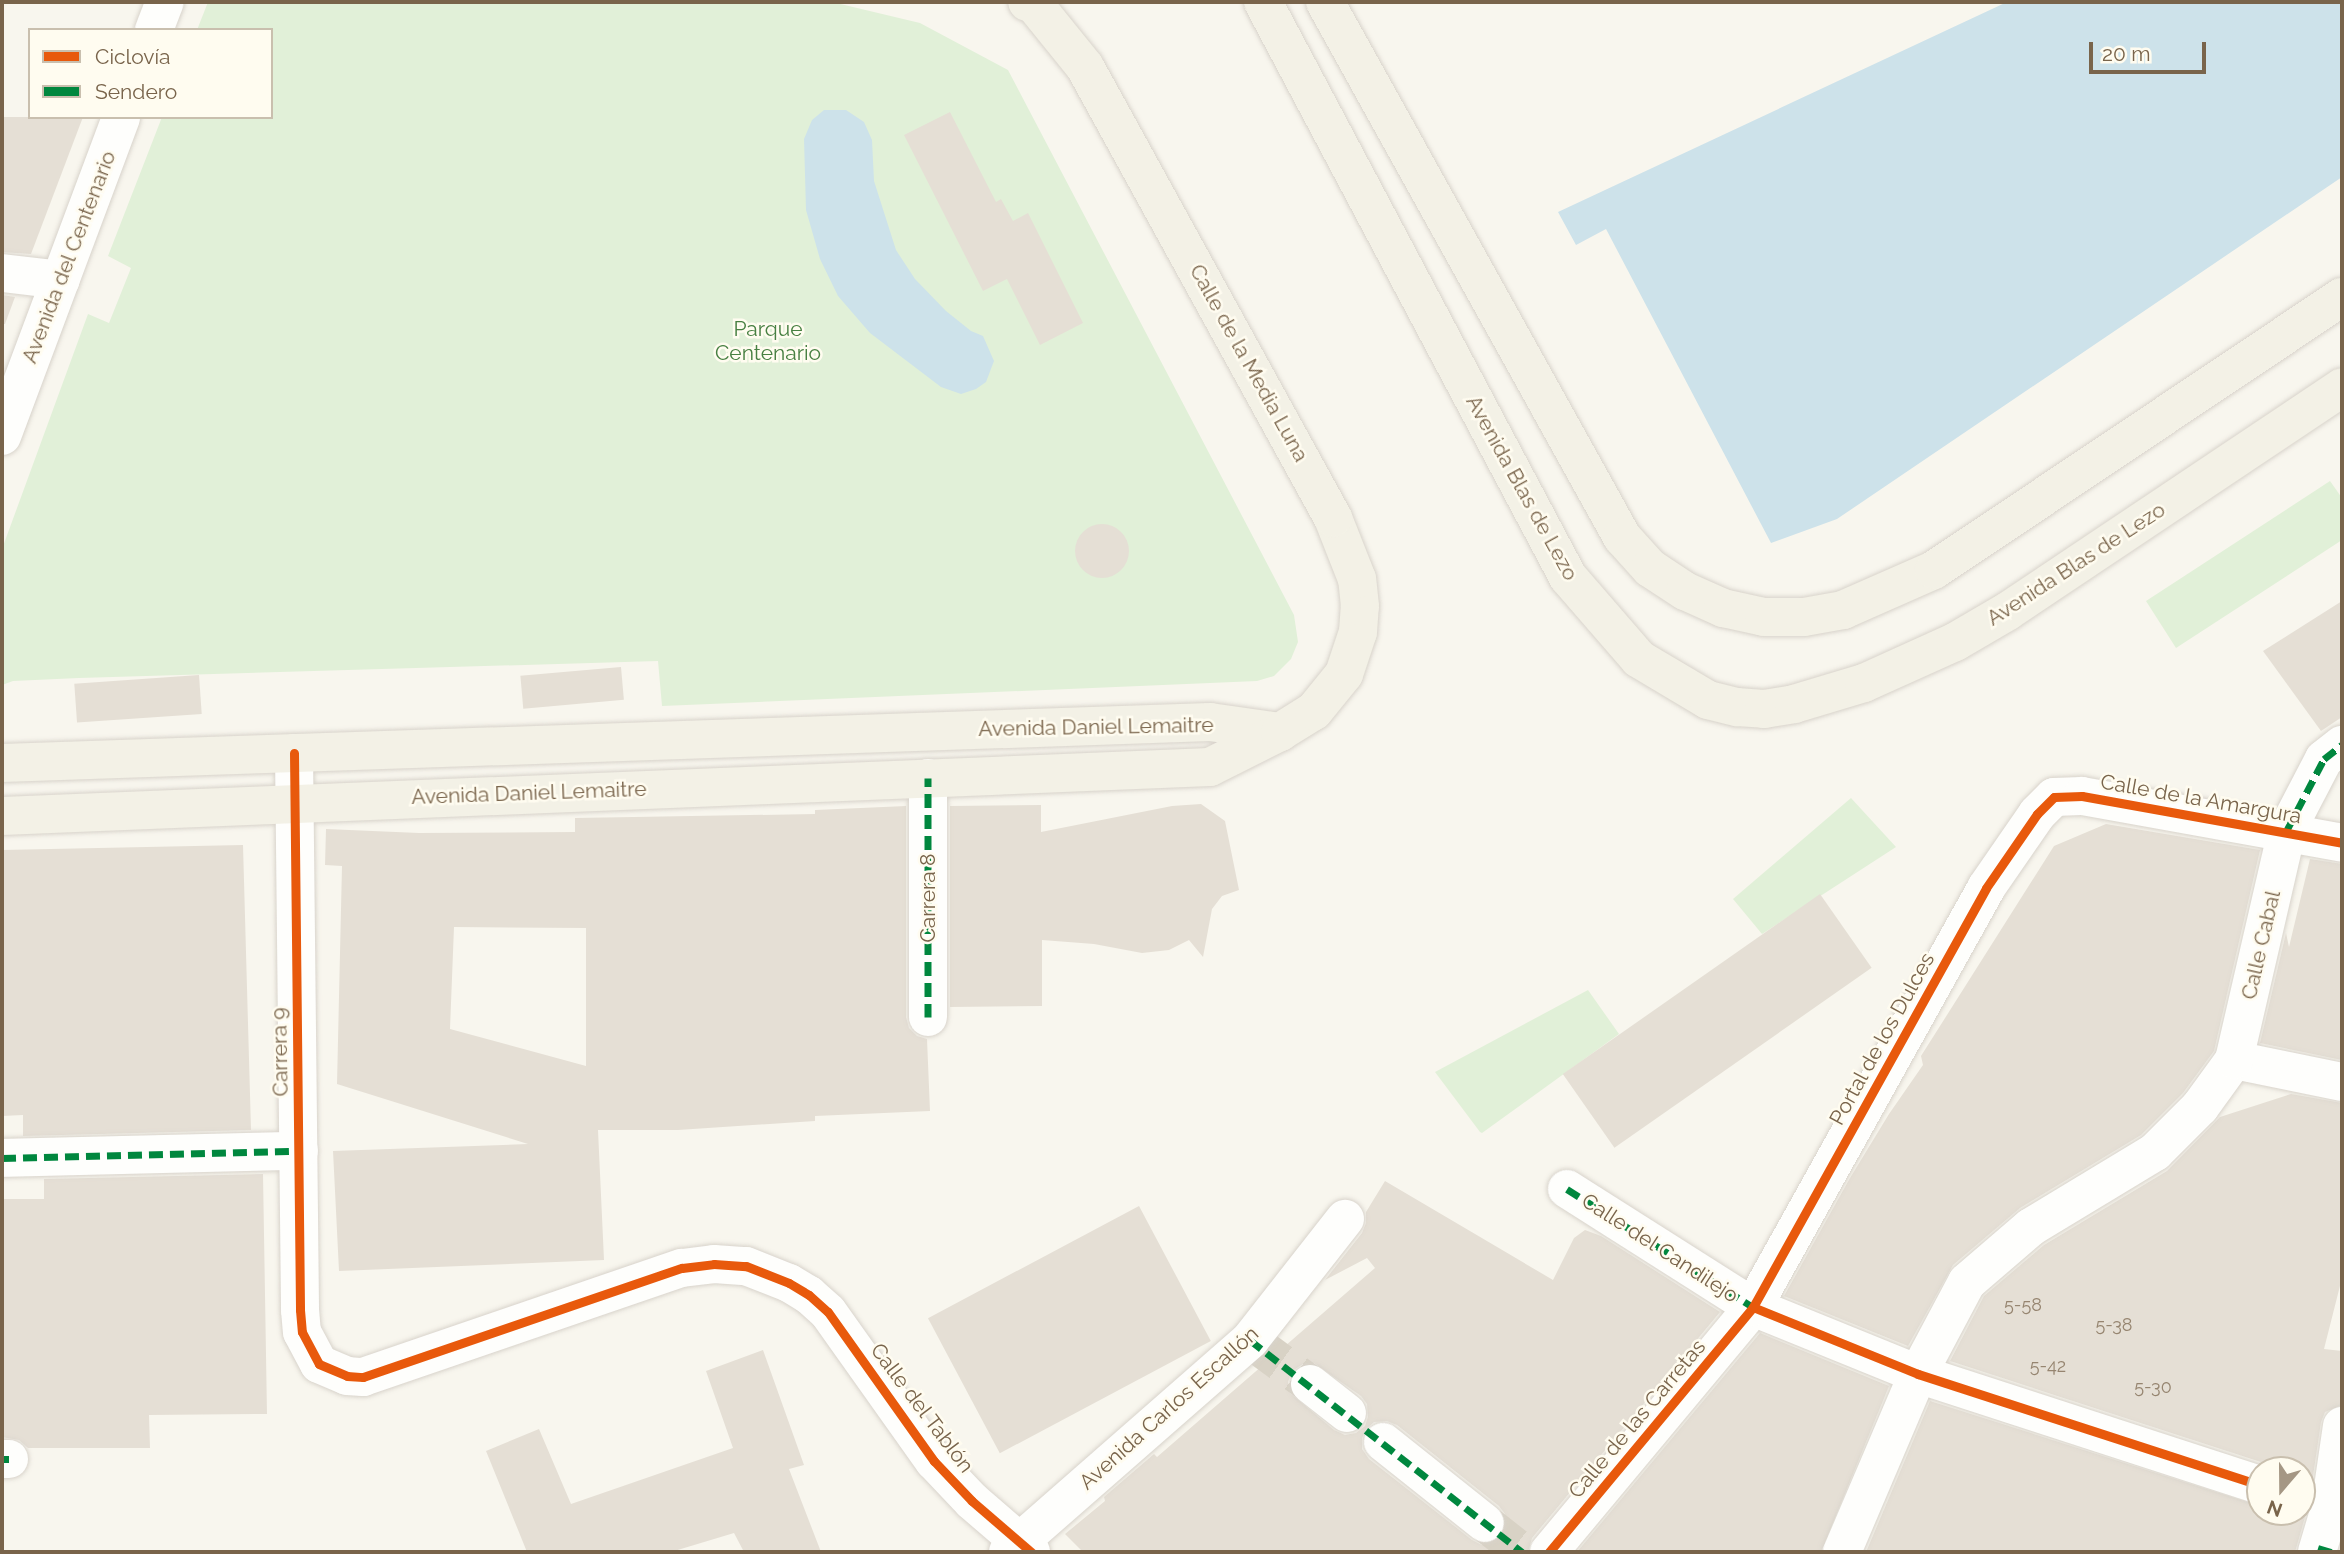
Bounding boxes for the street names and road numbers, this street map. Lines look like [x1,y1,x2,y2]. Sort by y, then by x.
street label: Avenida del Centenario [17,147,121,367]
street label: Calle de la Media Luna [1184,260,1314,466]
street label: Avenida Blas de Lezo [1461,391,1583,585]
street label: Avenida Blas de Lezo [1982,497,2170,631]
street label: Avenida Daniel Lemaitre [978,712,1214,742]
street label: Calle de la Amargura [2098,769,2304,829]
street label: Avenida Daniel Lemaitre [411,776,647,810]
street label: Carrera 8 [915,853,941,943]
street label: Calle Cabal [2236,888,2286,1002]
street label: Portal de los Dulces [1824,948,1940,1130]
street label: Carrera 9 [267,1007,293,1097]
street label: Calle del Candilejo [1577,1188,1743,1308]
street label: Avenida Carlos Escallón [1074,1321,1264,1495]
street label: Calle de las Carretas [1563,1335,1711,1503]
street label: Calle del Tablón [865,1338,979,1478]

